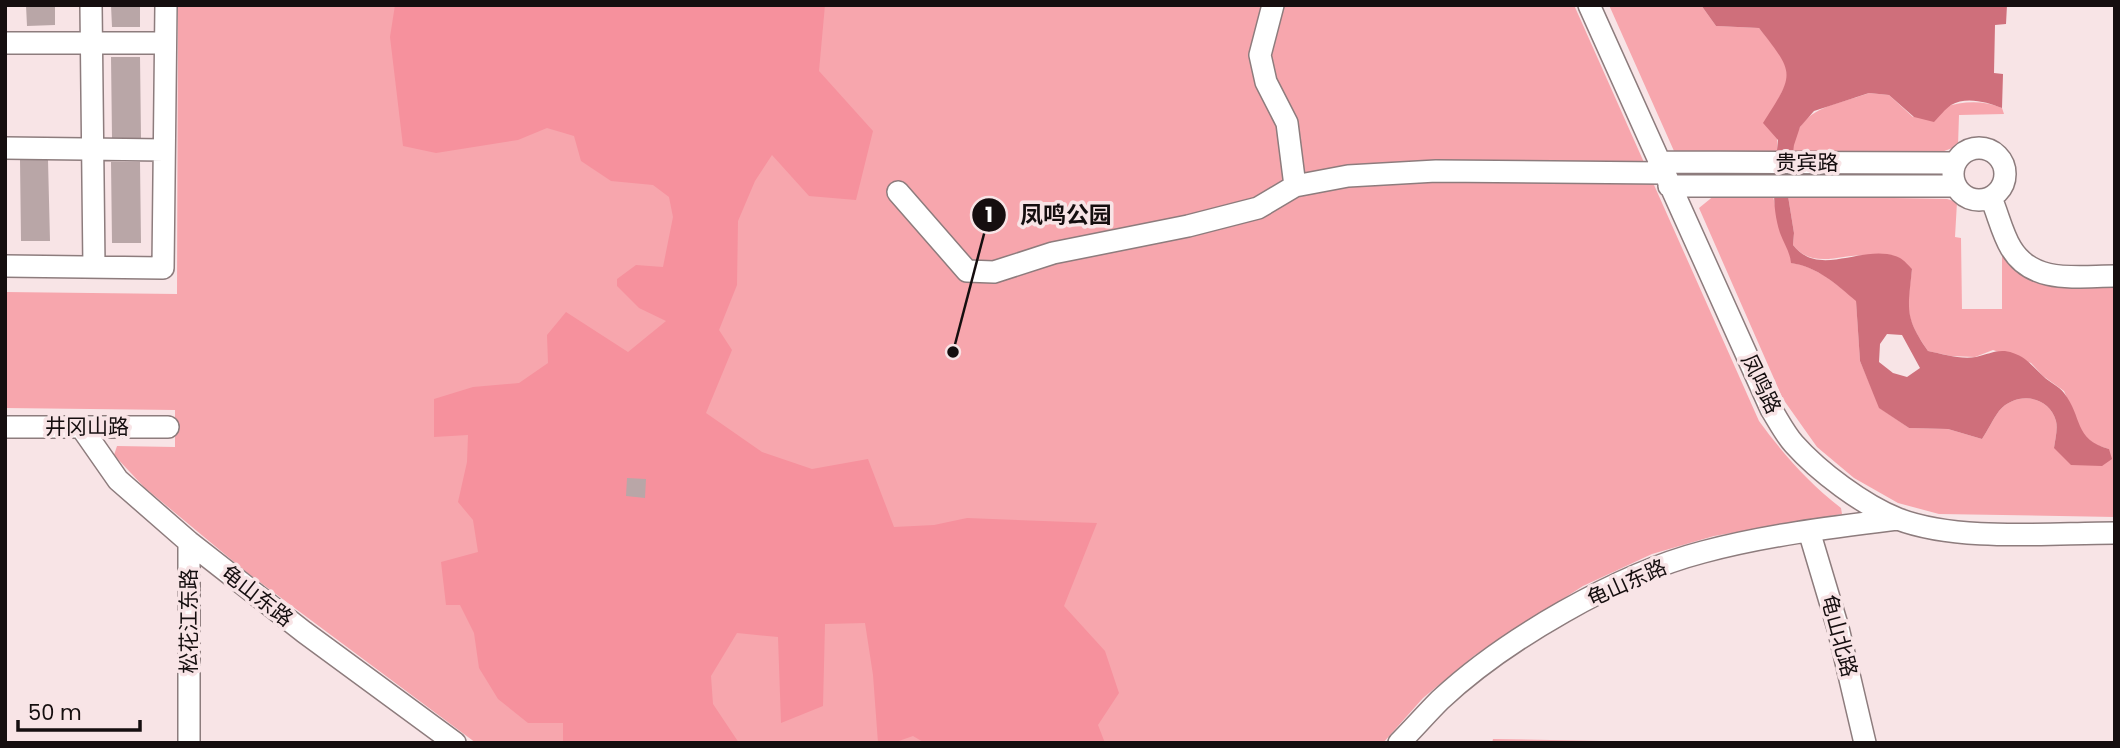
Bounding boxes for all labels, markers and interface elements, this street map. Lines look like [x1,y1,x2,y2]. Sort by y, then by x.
street label: 贵宾路 [1776,148,1839,177]
callout: 凤鸣公园 [971,193,1126,237]
text: 凤鸣公园 [1020,199,1112,231]
text: 1 [985,200,993,229]
street label: 凤鸣路 [1735,349,1788,418]
street label: 井冈山路 [45,412,129,441]
street label: 龟山东路 [1583,552,1671,613]
street label: 龟山东路 [215,558,299,633]
street label: 松花江东路 [174,569,203,674]
street label: 龟山北路 [1815,592,1864,680]
scale bar [18,688,140,732]
text: 50 m [28,698,82,727]

